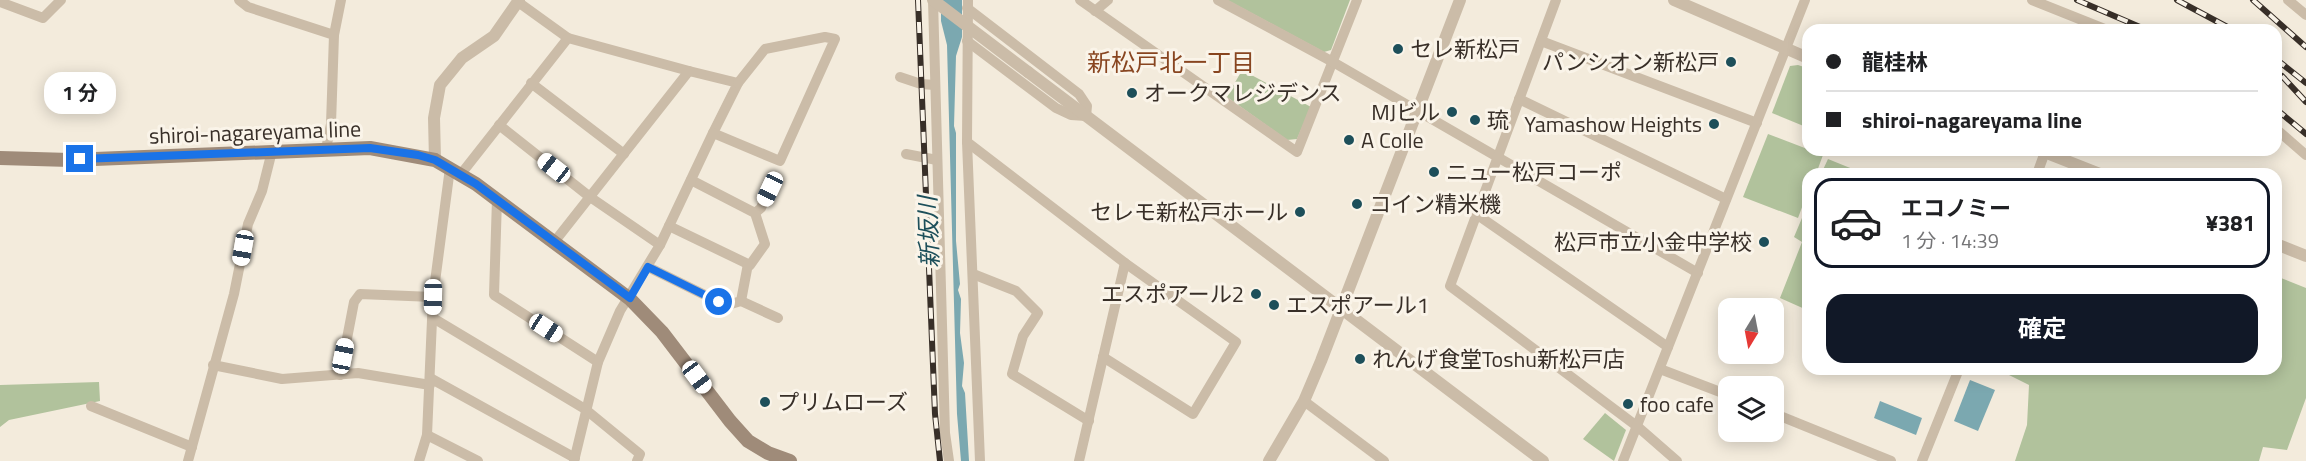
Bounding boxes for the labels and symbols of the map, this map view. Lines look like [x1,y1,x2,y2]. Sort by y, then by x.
place label: セレ新松戸 [1410,32,1520,66]
marker: セレ新松戸 [1391,42,1405,56]
district label: 新松戸北一丁目 [1087,44,1255,80]
place label: パンシオン新松戸 [1542,45,1719,79]
marker: パンシオン新松戸 [1724,55,1738,69]
callout: 1 分 [44,72,116,114]
place label: オークマレジデンス [1144,76,1342,110]
marker: オークマレジデンス [1125,86,1139,100]
place label: MJビル [1371,95,1440,129]
place label: 琉 [1487,103,1509,137]
marker: MJビル [1445,105,1459,119]
place label: Yamashow Heights [1524,107,1702,141]
street label: shiroi-nagareyama line [148,111,362,153]
marker: 琉 [1468,113,1482,127]
marker: Yamashow Heights [1707,117,1721,131]
place label: A Colle [1361,123,1424,157]
marker: A Colle [1342,133,1356,147]
route end [66,145,93,172]
car [534,150,574,186]
place label: ニュー松戸コーポ [1446,155,1622,189]
marker: ニュー松戸コーポ [1427,165,1441,179]
car [754,169,786,209]
place label: コイン精米機 [1369,187,1501,221]
water label: 新坂川 [909,192,947,269]
place label: セレモ新松戸ホール [1090,195,1288,229]
marker: コイン精米機 [1350,197,1364,211]
marker: セレモ新松戸ホール [1293,205,1307,219]
place label: 松戸市立小金中学校 [1554,225,1752,259]
car [231,229,255,267]
marker: 松戸市立小金中学校 [1757,235,1771,249]
place label: エスポアール2 [1101,277,1244,311]
car [424,279,442,315]
marker: エスポアール2 [1249,287,1263,301]
route start [705,288,732,315]
place label: エスポアール1 [1286,288,1429,322]
marker: エスポアール1 [1267,298,1281,312]
north arrow [1718,298,1784,364]
car [526,311,566,345]
car [331,337,355,375]
place label: れんげ食堂Toshu新松戸店 [1372,342,1625,376]
marker: れんげ食堂Toshu新松戸店 [1353,352,1367,366]
car [679,357,715,397]
place label: プリムローズ [777,385,908,419]
place label: foo cafe [1640,387,1714,421]
marker: プリムローズ [758,395,772,409]
marker: foo cafe [1621,397,1635,411]

